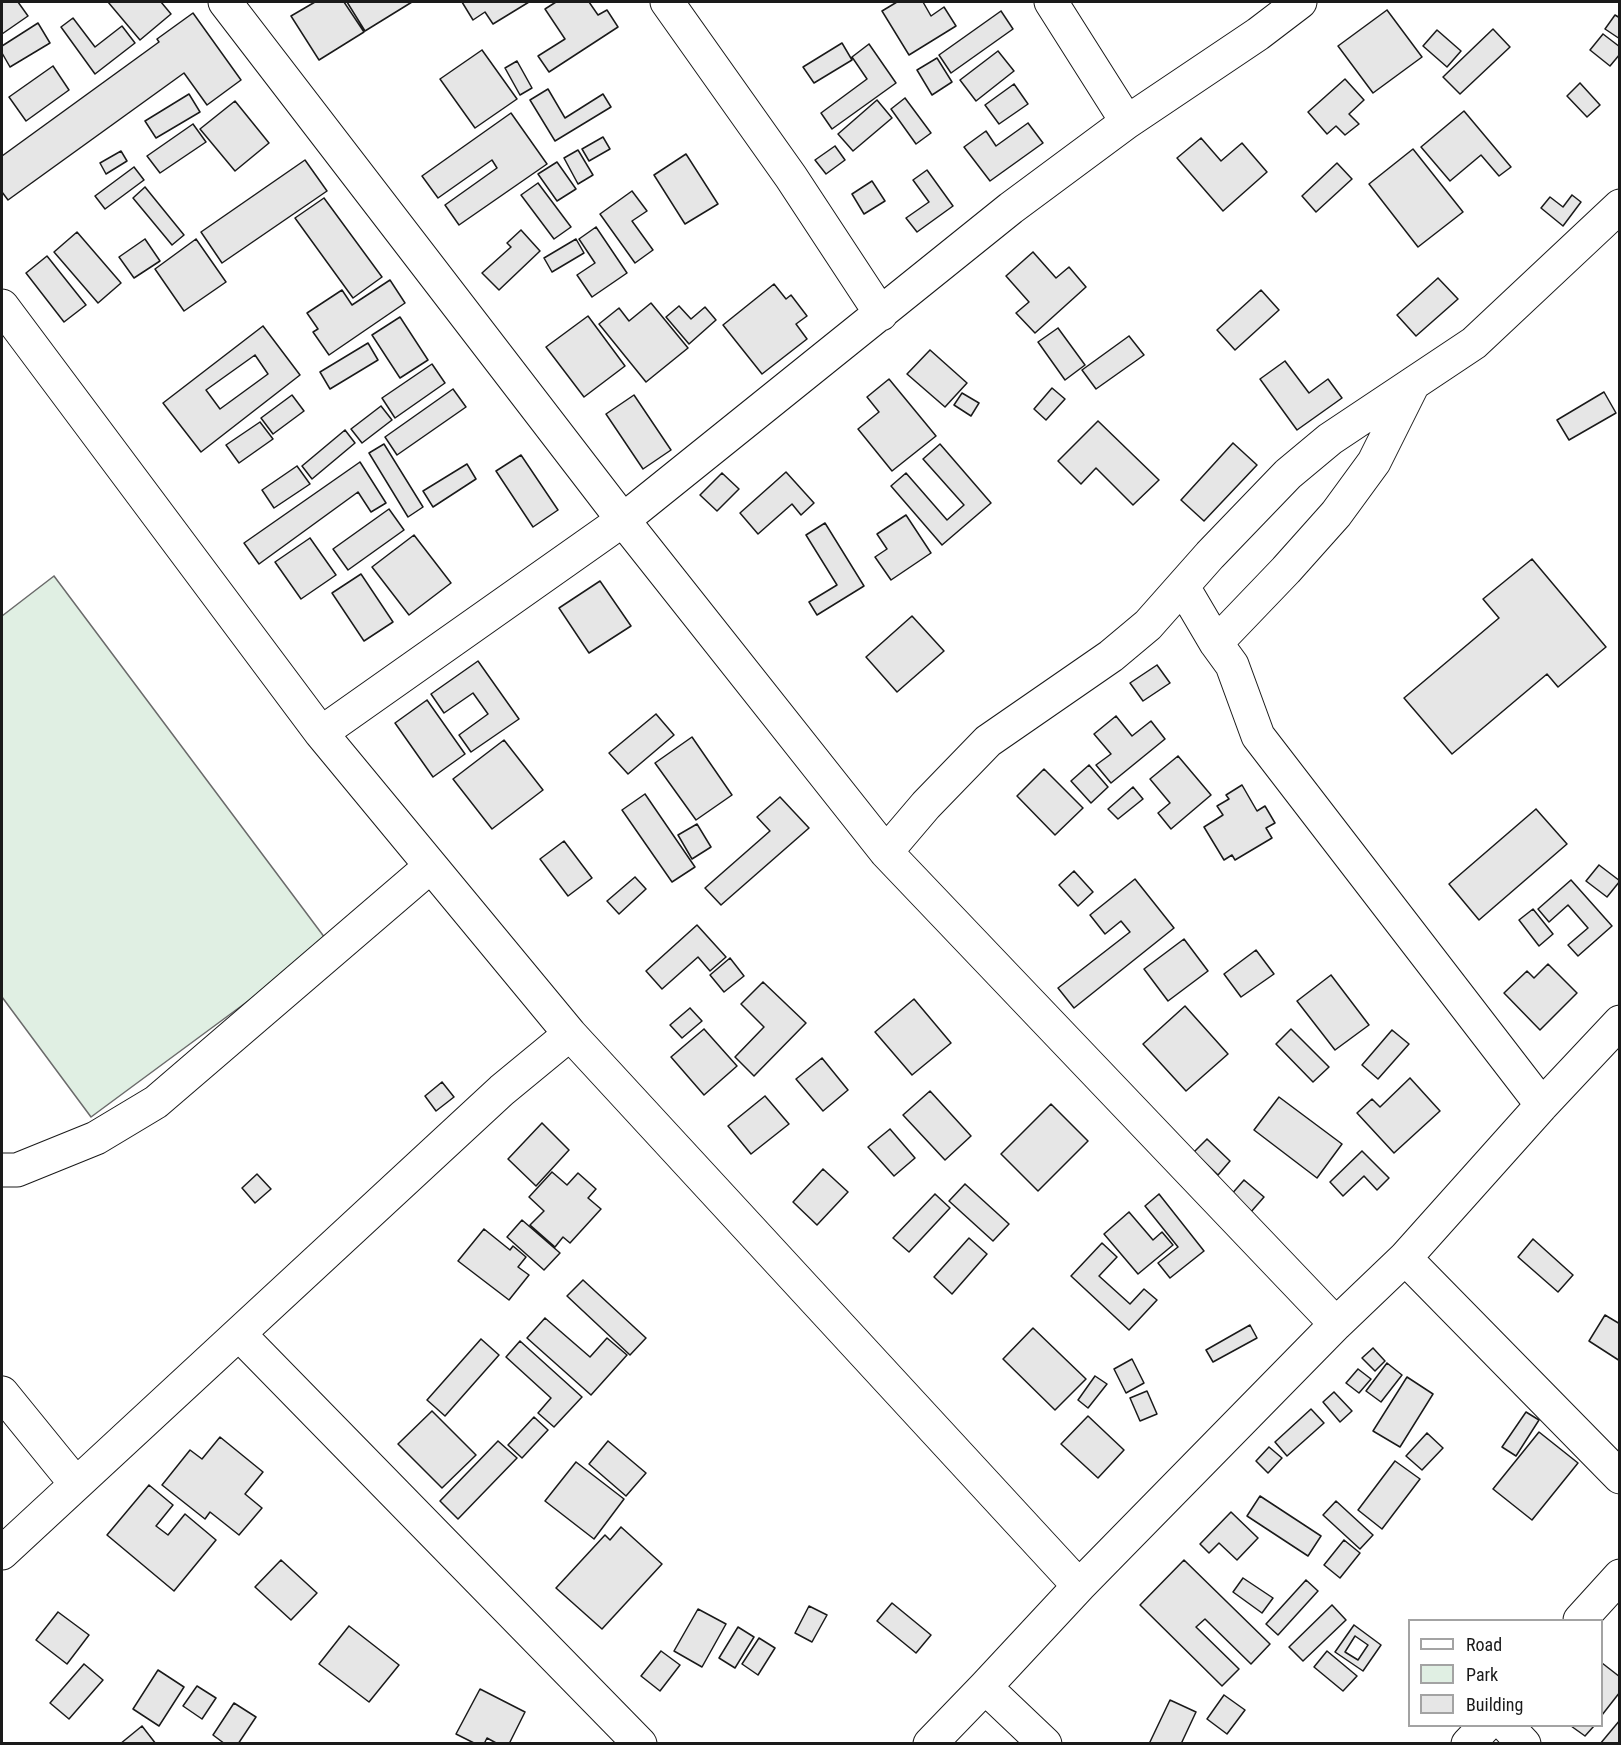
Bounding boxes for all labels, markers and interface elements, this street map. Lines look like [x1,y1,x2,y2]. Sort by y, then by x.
legend [1408,1619,1603,1727]
text: Road [1466,1634,1502,1655]
text: Park [1466,1664,1498,1685]
text: Building [1466,1694,1523,1715]

